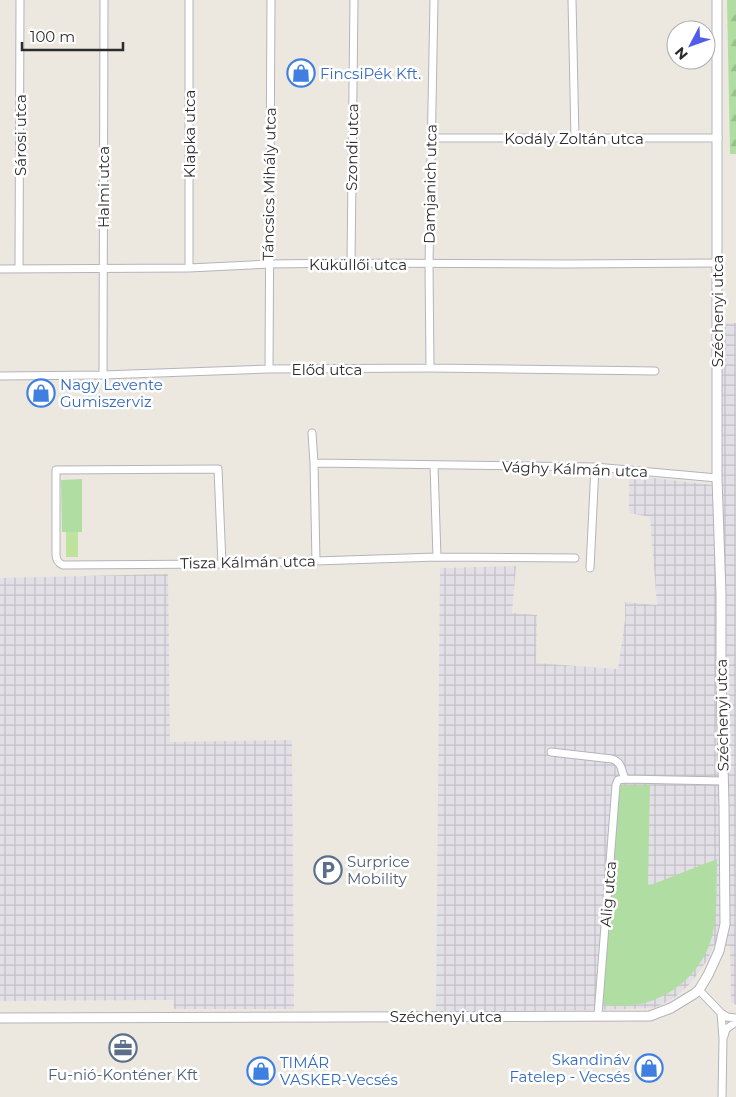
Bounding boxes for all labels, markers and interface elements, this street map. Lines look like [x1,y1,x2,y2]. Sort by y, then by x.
scale bar [22,20,124,52]
north arrow [666,20,716,70]
text: 100 m [30,27,75,46]
text: N [671,43,692,64]
shop icon: FincsiPék Kft. [286,58,316,88]
place label: FincsiPék Kft. [320,64,421,83]
street label: Klapka utca [180,90,199,178]
street label: Sárosi utca [11,94,30,176]
street label: Szondi utca [342,103,362,191]
street label: Táncsics Mihály utca [258,107,280,261]
street label: Damjanich utca [419,124,441,244]
street label: Kodály Zoltán utca [504,129,644,148]
street label: Halmi utca [94,146,113,228]
street label: Küküllői utca [309,255,407,274]
street label: Széchenyi utca [708,255,727,367]
street label: Előd utca [292,360,362,379]
place label: Nagy Levente Gumiszerviz [60,375,163,411]
shop icon: Nagy Levente Gumiszerviz [26,378,56,408]
street label: Vághy Kálmán utca [502,457,648,481]
street label: Tisza Kálmán utca [180,551,316,573]
street label: Széchenyi utca [712,659,732,771]
place label: Surprice Mobility [347,852,410,888]
parking icon: Surprice Mobility [313,855,343,885]
street label: Alig utca [596,860,620,928]
street label: Széchenyi utca [390,1007,502,1026]
office icon: Fu-nió-Konténer Kft [108,1033,138,1063]
place label: Skandináv Fatelep - Vecsés [509,1050,631,1086]
place label: TIMÁR VASKER-Vecsés [280,1053,398,1089]
shop icon: Skandináv Fatelep - Vecsés [634,1053,664,1083]
shop icon: TIMÁR VASKER-Vecsés [246,1056,276,1086]
place label: Fu-nió-Konténer Kft [48,1065,198,1084]

